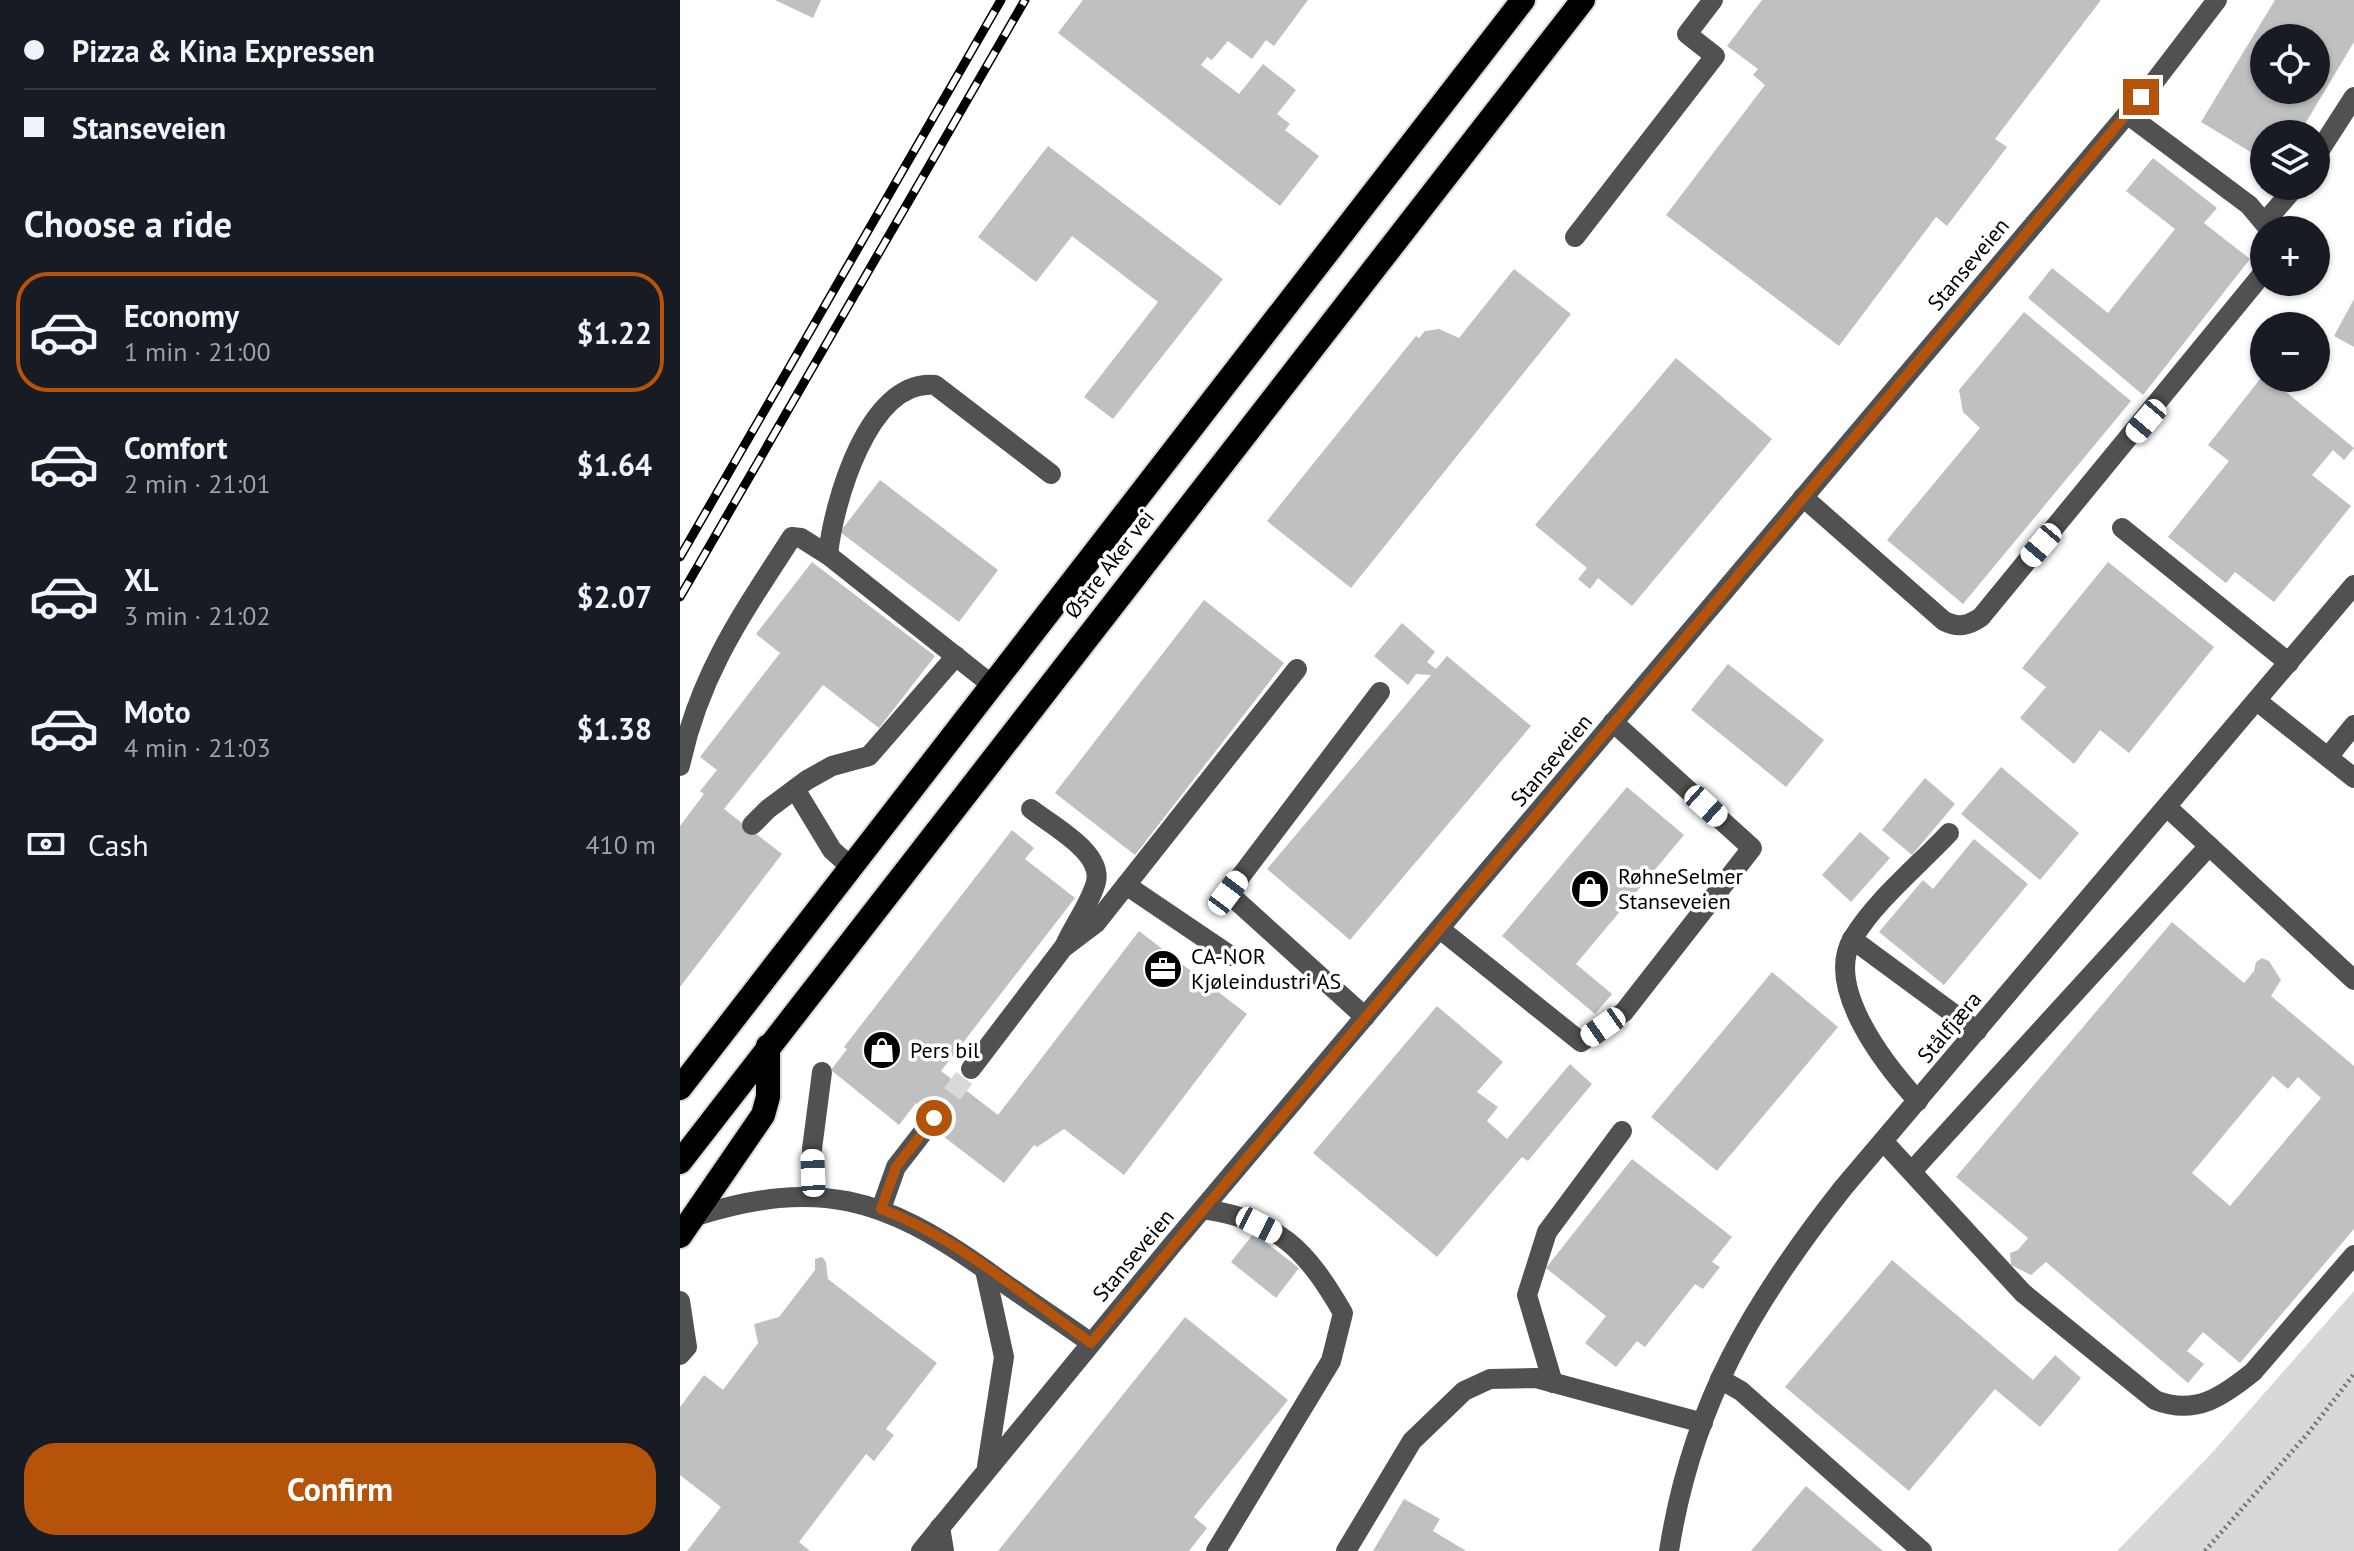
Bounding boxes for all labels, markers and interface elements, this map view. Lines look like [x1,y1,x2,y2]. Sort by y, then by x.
map controls [2250,24,2330,392]
button: locate [2250,24,2330,104]
text: Pizza & Kina Expressen [72,31,375,70]
route end [2123,79,2159,115]
text: Stanseveien [72,108,226,147]
button: layers [2250,120,2330,200]
text: Choose a ride [24,200,232,247]
street label: Stanseveien [1921,212,2015,316]
button: + [2250,216,2330,296]
icon: car [28,296,100,368]
text: Economy [124,296,239,335]
button: − [2250,312,2330,392]
text: $1.22 [577,313,652,352]
text: 1 min · 21:00 [124,335,271,368]
car [2121,395,2171,447]
icon: car [28,428,100,500]
text: Comfort [124,428,227,467]
text: $1.64 [577,445,652,484]
text: 2 min · 21:01 [124,467,271,500]
street label: Østre Aker vei [1058,504,1160,624]
car [2016,519,2066,571]
icon: car [28,560,100,632]
text: XL [124,560,158,599]
text: $2.07 [577,577,652,616]
text: 3 min · 21:02 [124,599,271,632]
icon: car [28,692,100,764]
text: Moto [124,692,191,731]
street label: Stanseveien [1504,708,1598,812]
text: $1.38 [577,709,652,748]
text: 4 min · 21:03 [124,731,271,764]
car [1680,781,1732,831]
icon: cash [24,822,68,866]
text: Cash [88,825,149,864]
text: 410 m [585,828,656,861]
place label: RøhneSelmer Stanseveien [1618,862,1743,915]
car [1204,867,1252,919]
shop icon: RøhneSelmer Stanseveien [1569,868,1611,910]
place label: CA-NOR Kjøleindustri AS [1191,942,1341,995]
office icon: CA-NOR Kjøleindustri AS [1142,948,1184,990]
street label: Stålfjæra [1911,985,1987,1069]
car [1576,1003,1630,1051]
shop icon: Pers bil [861,1029,903,1071]
place label: Pers bil [910,1036,980,1064]
route start [916,1100,952,1136]
car [800,1149,826,1197]
street label: Stanseveien [1086,1203,1180,1307]
car [1232,1203,1286,1247]
button: Confirm [24,1443,656,1535]

